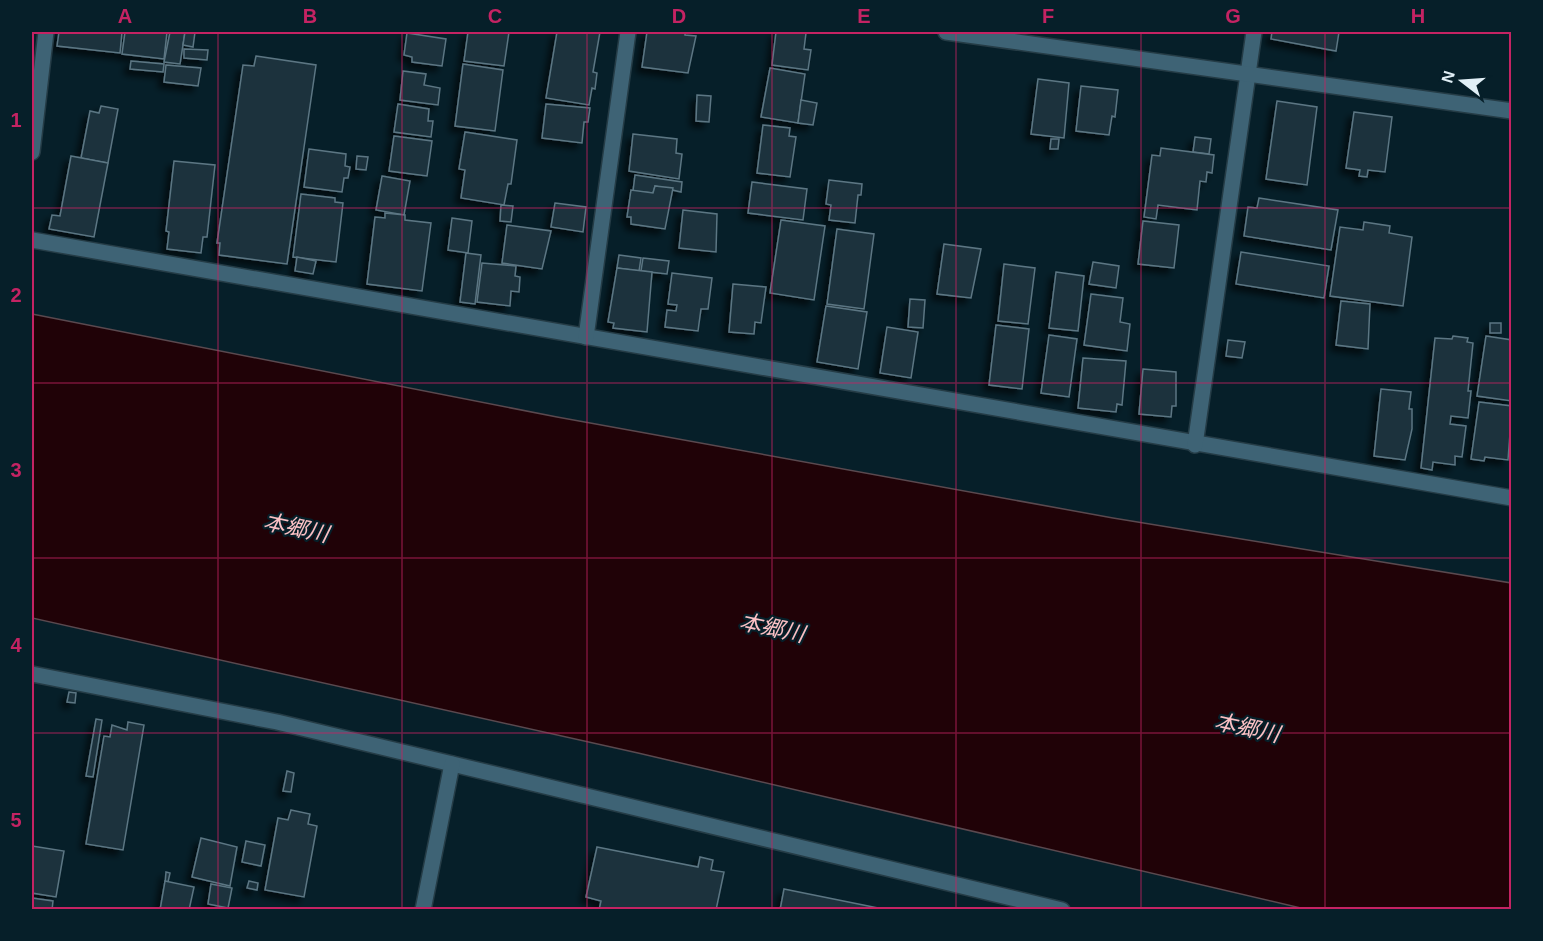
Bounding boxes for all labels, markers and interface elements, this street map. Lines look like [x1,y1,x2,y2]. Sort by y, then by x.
text: A [118,5,132,27]
text: B [303,5,317,27]
text: C [488,5,502,27]
text: D [672,5,686,27]
text: E [857,5,871,27]
text: F [1042,5,1054,27]
text: G [1225,5,1241,27]
text: H [1411,5,1425,27]
north arrow [1432,51,1492,111]
text: N [1438,69,1458,85]
text: 1 [10,109,22,131]
text: 2 [10,284,22,306]
text: 3 [10,459,22,481]
water label: 本郷川 [261,509,333,548]
water label: 本郷川 [737,609,809,648]
text: 4 [10,634,22,656]
water label: 本郷川 [1212,709,1284,748]
text: 5 [10,809,22,831]

